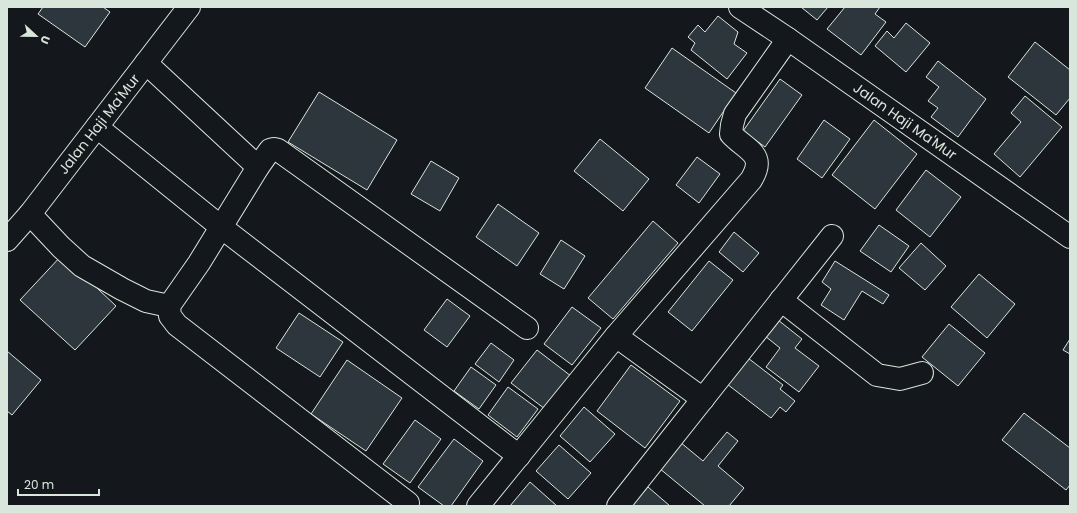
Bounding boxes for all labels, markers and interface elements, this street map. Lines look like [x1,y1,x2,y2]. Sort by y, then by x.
north arrow [16,16,56,56]
text: U [36,33,54,47]
street label: Jalan Haji Ma'Mur [53,70,145,178]
street label: Jalan Haji Ma'Mur [849,78,961,164]
scale bar [18,471,99,497]
text: 20 m [24,476,54,493]

